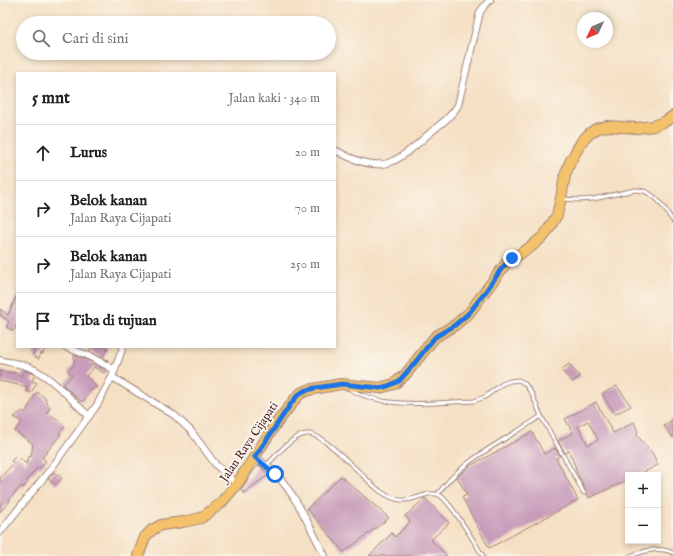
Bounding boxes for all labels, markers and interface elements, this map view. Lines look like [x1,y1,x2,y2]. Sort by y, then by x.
north arrow [577,12,613,48]
search box [16,16,336,60]
icon: search [30,27,52,49]
text: Cari di sini [62,29,129,48]
text: 5 mnt [32,88,70,109]
text: Jalan kaki · 340 m [228,90,320,107]
icon: ahead [32,142,54,164]
text: Lurus [70,143,107,162]
text: 20 m [295,144,320,161]
text: Belok kanan [70,191,147,210]
icon: right [32,198,54,220]
text: 70 m [295,200,320,217]
text: Jalan Raya Cijapati [70,210,172,227]
text: Belok kanan [70,247,147,266]
route end [503,249,521,267]
icon: right [32,254,54,276]
text: 250 m [290,256,320,273]
text: Jalan Raya Cijapati [70,266,172,283]
icon: arrive [32,310,54,332]
text: Tiba di tujuan [70,311,157,330]
street label: Jalan Raya Cijapati [215,399,282,487]
route start [266,465,284,483]
map controls [625,472,661,544]
button: + [625,472,661,508]
button: − [625,508,661,544]

